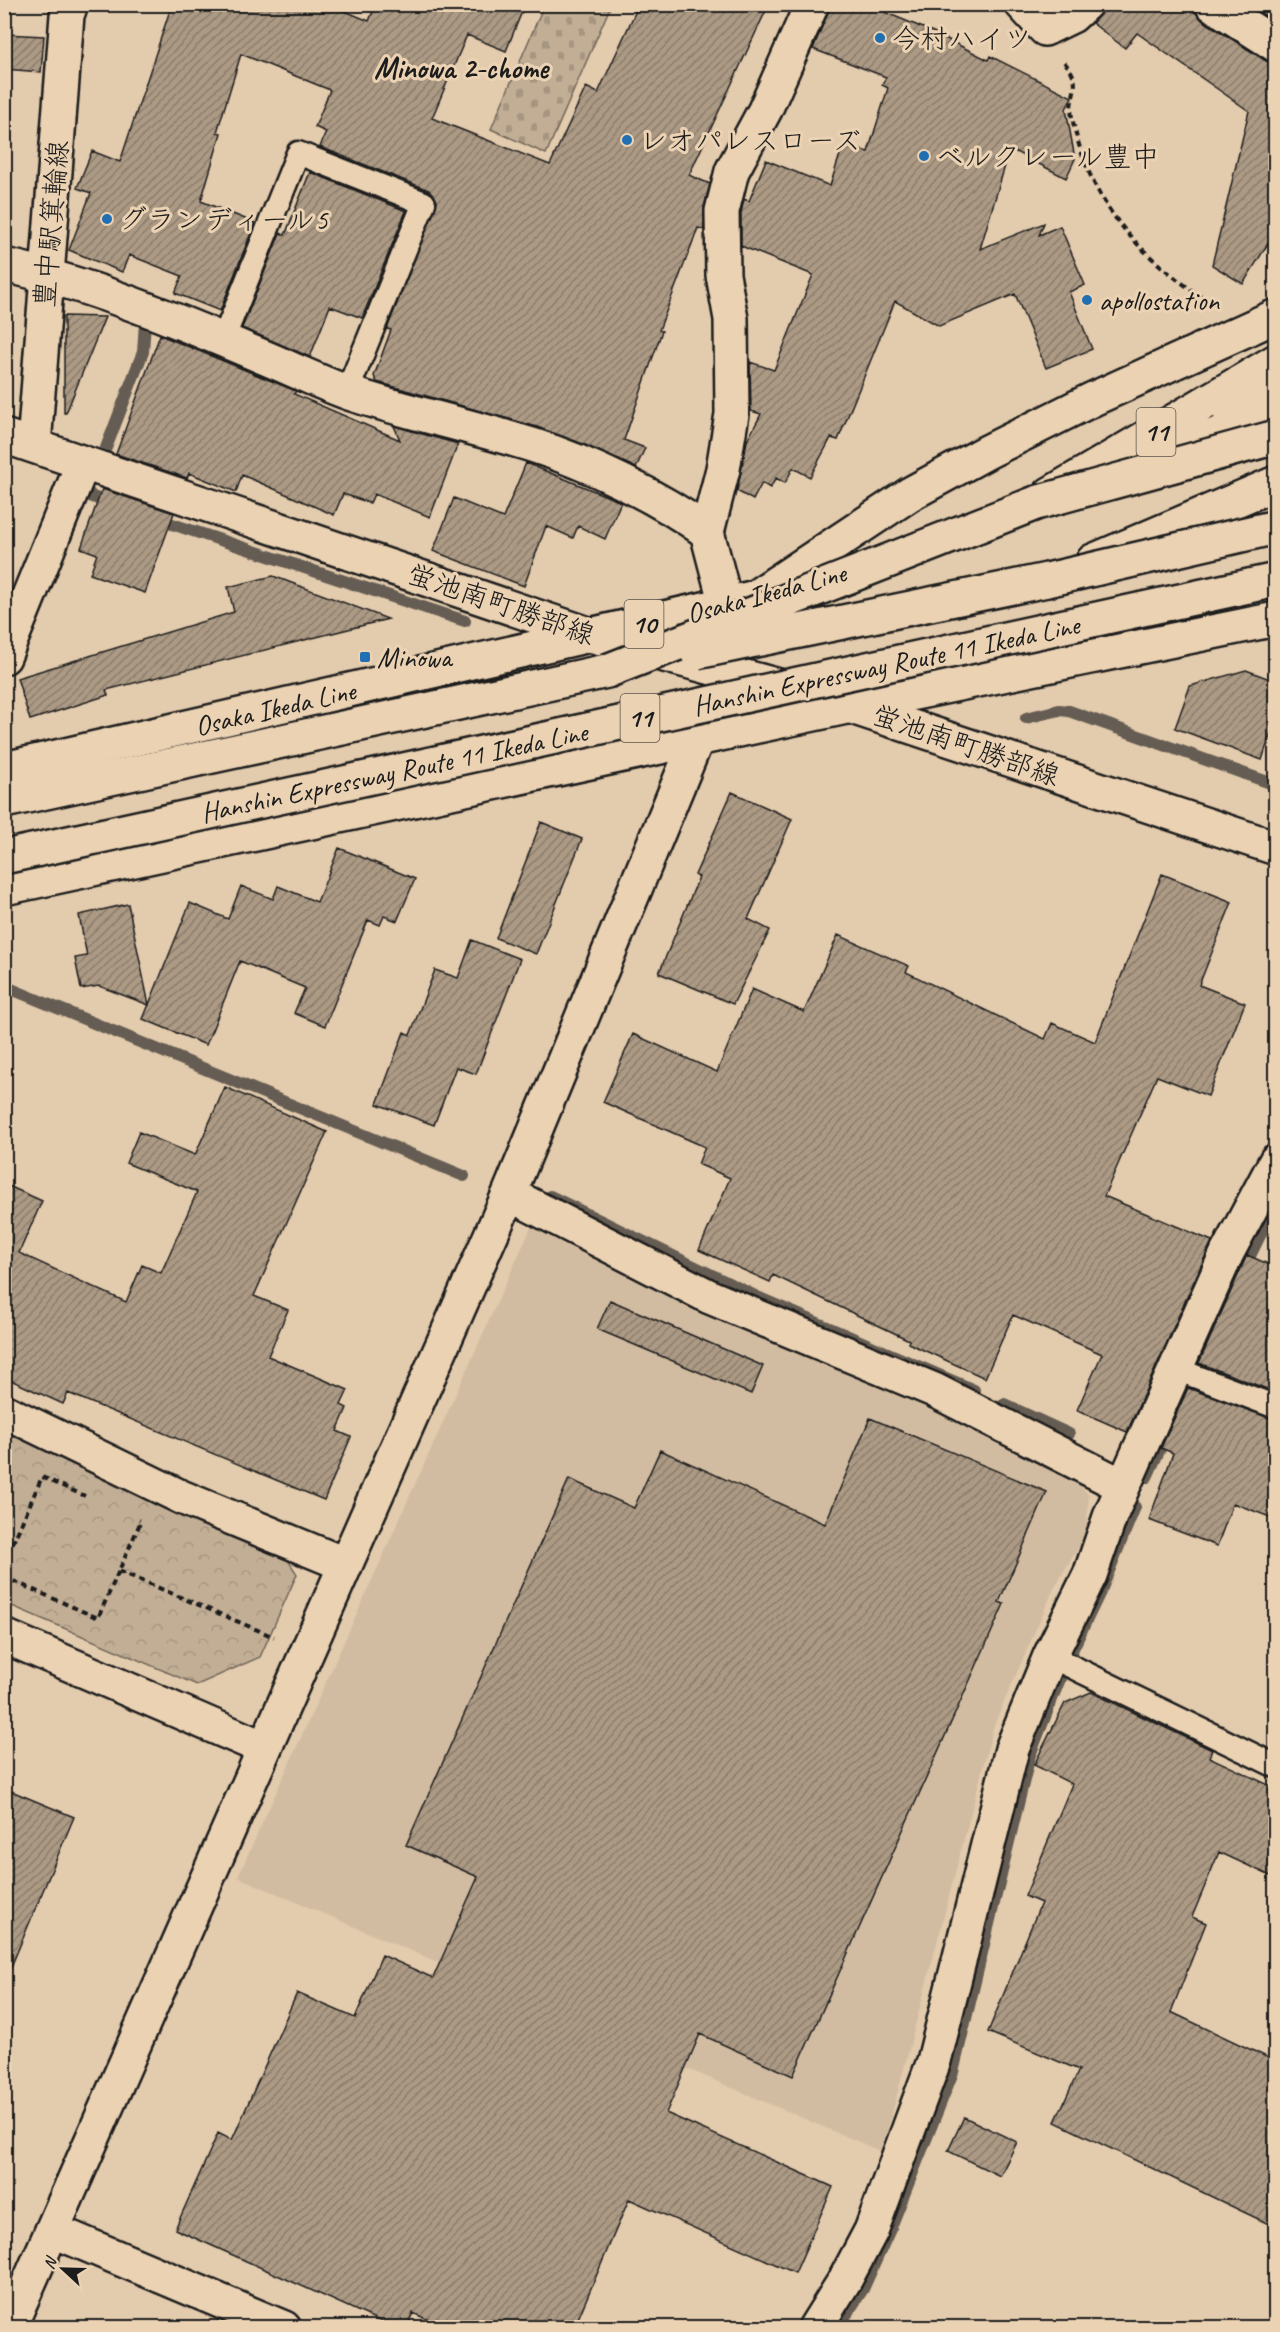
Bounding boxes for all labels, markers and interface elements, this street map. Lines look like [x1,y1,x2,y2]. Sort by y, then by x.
place label: 今村ハイツ [892,21,1032,56]
marker: 今村ハイツ [873,31,887,45]
district label: Minowa 2-chome [374,49,550,87]
place label: レオパレスローズ [639,123,861,158]
marker: レオパレスローズ [620,133,634,147]
street label: 豊中駅箕輪線 [26,139,76,309]
place label: ベルクレール豊中 [936,139,1159,174]
marker: ベルクレール豊中 [917,149,931,163]
place label: グランディール5 [119,202,329,237]
marker: グランディール5 [100,212,114,226]
place label: apollostation [1099,283,1220,318]
marker: apollostation [1080,293,1094,307]
road number: 11 [1136,408,1176,456]
street label: Osaka Ikeda Line [682,554,851,631]
street label: 蛍池南町勝部線 [403,556,599,652]
road number: 10 [624,600,664,648]
street label: Hanshin Expressway Route 11 Ikeda Line [690,607,1084,723]
place label: Minowa [377,640,454,675]
marker: Minowa [358,650,372,664]
street label: Osaka Ikeda Line [191,672,360,743]
road number: 11 [620,694,660,742]
street label: 蛍池南町勝部線 [868,697,1064,793]
street label: Hanshin Expressway Route 11 Ikeda Line [198,714,592,830]
north arrow [33,2239,93,2299]
text: N [39,2253,62,2272]

